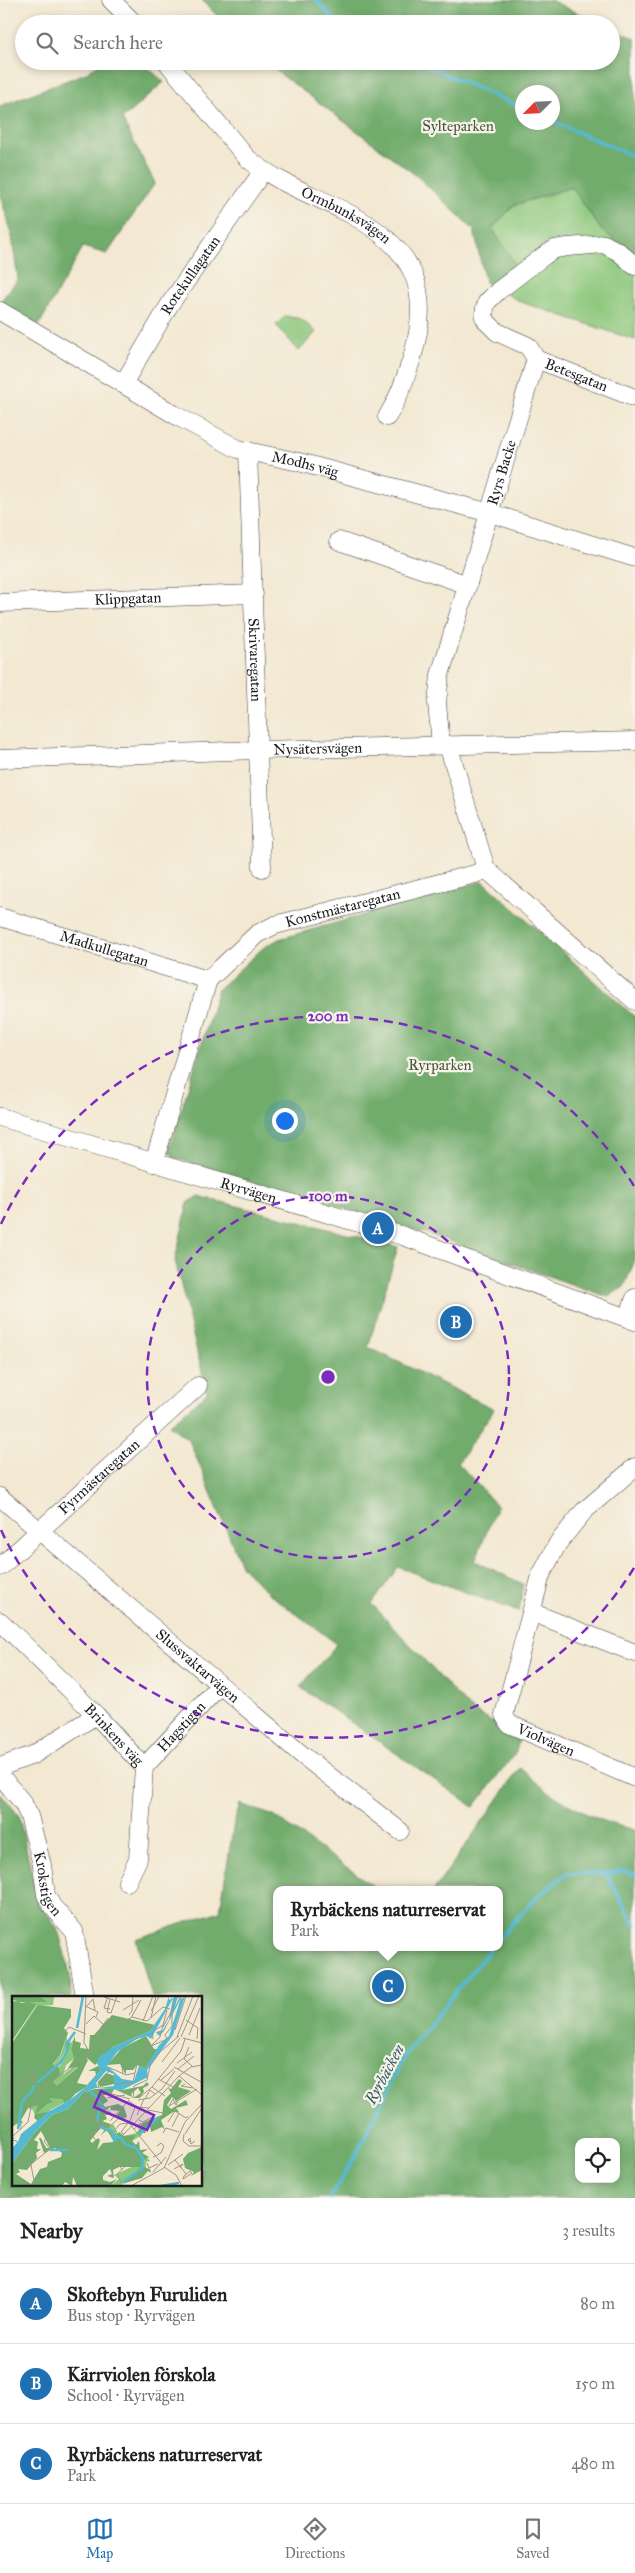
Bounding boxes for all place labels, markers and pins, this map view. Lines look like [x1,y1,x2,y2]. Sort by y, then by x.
pin: A [362,1209,394,1247]
pin: B [440,1303,472,1341]
centre of rings [319,1368,337,1386]
pin: C [372,1967,404,2005]

